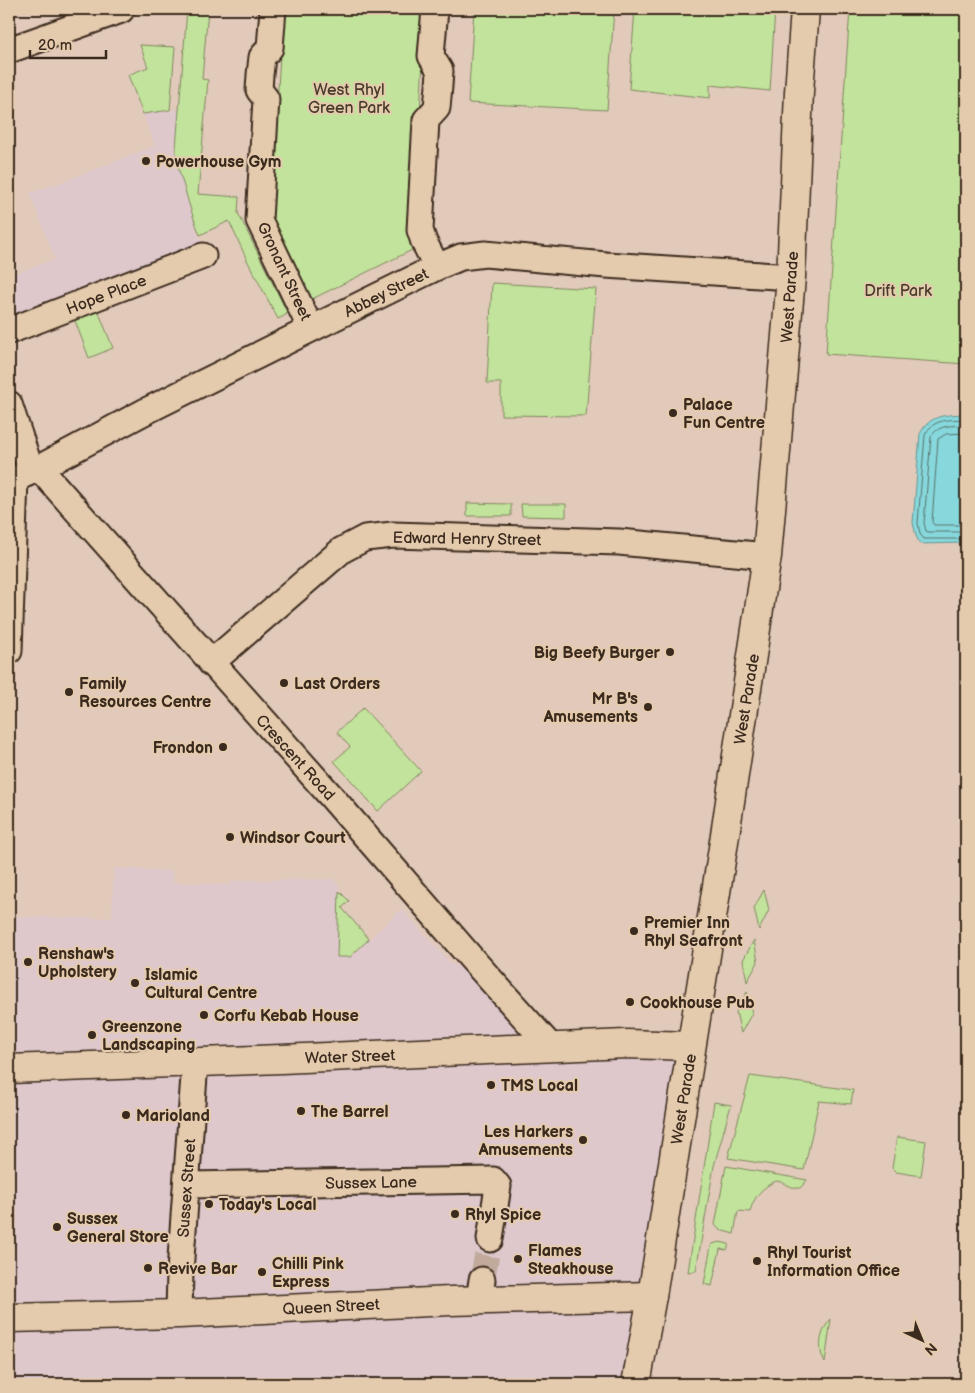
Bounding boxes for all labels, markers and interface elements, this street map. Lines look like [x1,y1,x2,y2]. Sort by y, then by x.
scale bar [30,28,106,60]
text: 20 m [38,36,72,55]
park label: West Rhyl Green Park [308,81,390,118]
place label: Powerhouse Gym [156,153,281,172]
marker: Powerhouse Gym [140,155,152,167]
street label: Gronant Street [253,219,315,324]
street label: West Parade [778,250,803,344]
street label: Abbey Street [341,265,432,322]
street label: Hope Place [64,271,150,319]
park label: Drift Park [864,282,932,301]
place label: Palace Fun Centre [683,396,765,433]
marker: Palace Fun Centre [667,407,679,419]
street label: Edward Henry Street [393,529,542,550]
place label: Big Beefy Burger [534,644,661,663]
marker: Big Beefy Burger [664,646,676,658]
street label: West Parade [731,652,764,746]
place label: Family Resources Centre [79,675,211,712]
place label: Last Orders [294,675,380,694]
marker: Last Orders [278,677,290,689]
marker: Family Resources Centre [63,686,75,698]
place label: Mr B's Amusements [543,690,638,727]
marker: Mr B's Amusements [642,701,654,713]
street label: Crescent Road [251,711,338,805]
place label: Frondon [153,739,213,758]
marker: Frondon [217,741,229,753]
place label: Windsor Court [240,829,346,848]
marker: Windsor Court [224,831,236,843]
place label: Premier Inn Rhyl Seafront [644,914,743,951]
marker: Premier Inn Rhyl Seafront [628,925,640,937]
place label: Renshaw's Upholstery [38,945,117,982]
marker: Renshaw's Upholstery [22,956,34,968]
place label: Islamic Cultural Centre [145,966,257,1003]
marker: Islamic Cultural Centre [129,977,141,989]
place label: Cookhouse Pub [640,994,755,1013]
marker: Cookhouse Pub [624,996,636,1008]
place label: Corfu Kebab House [214,1007,359,1026]
marker: Corfu Kebab House [198,1009,210,1021]
place label: Greenzone Landscaping [102,1018,195,1055]
marker: Greenzone Landscaping [86,1029,98,1041]
street label: Water Street [305,1046,396,1069]
street label: West Parade [668,1052,701,1146]
place label: TMS Local [501,1077,578,1096]
marker: TMS Local [485,1079,497,1091]
place label: The Barrel [311,1103,388,1122]
marker: The Barrel [295,1105,307,1117]
place label: Marioland [136,1107,210,1126]
marker: Marioland [120,1109,132,1121]
place label: Les Harkers Amusements [478,1123,573,1160]
marker: Les Harkers Amusements [577,1134,589,1146]
street label: Sussex Street [175,1138,200,1238]
street label: Sussex Lane [325,1173,418,1194]
place label: Today's Local [219,1196,317,1215]
marker: Today's Local [203,1198,215,1210]
place label: Rhyl Spice [465,1206,541,1225]
marker: Rhyl Spice [449,1208,461,1220]
place label: Sussex General Store [67,1210,169,1247]
marker: Sussex General Store [51,1221,63,1233]
place label: Flames Steakhouse [528,1242,614,1279]
place label: Rhyl Tourist Information Office [767,1244,900,1281]
marker: Flames Steakhouse [512,1253,524,1265]
place label: Chilli Pink Express [272,1255,344,1292]
marker: Rhyl Tourist Information Office [751,1255,763,1267]
place label: Revive Bar [158,1260,238,1279]
marker: Revive Bar [142,1262,154,1274]
marker: Chilli Pink Express [256,1266,268,1278]
street label: Queen Street [282,1295,380,1320]
north arrow [898,1316,948,1366]
text: N [921,1339,940,1359]

